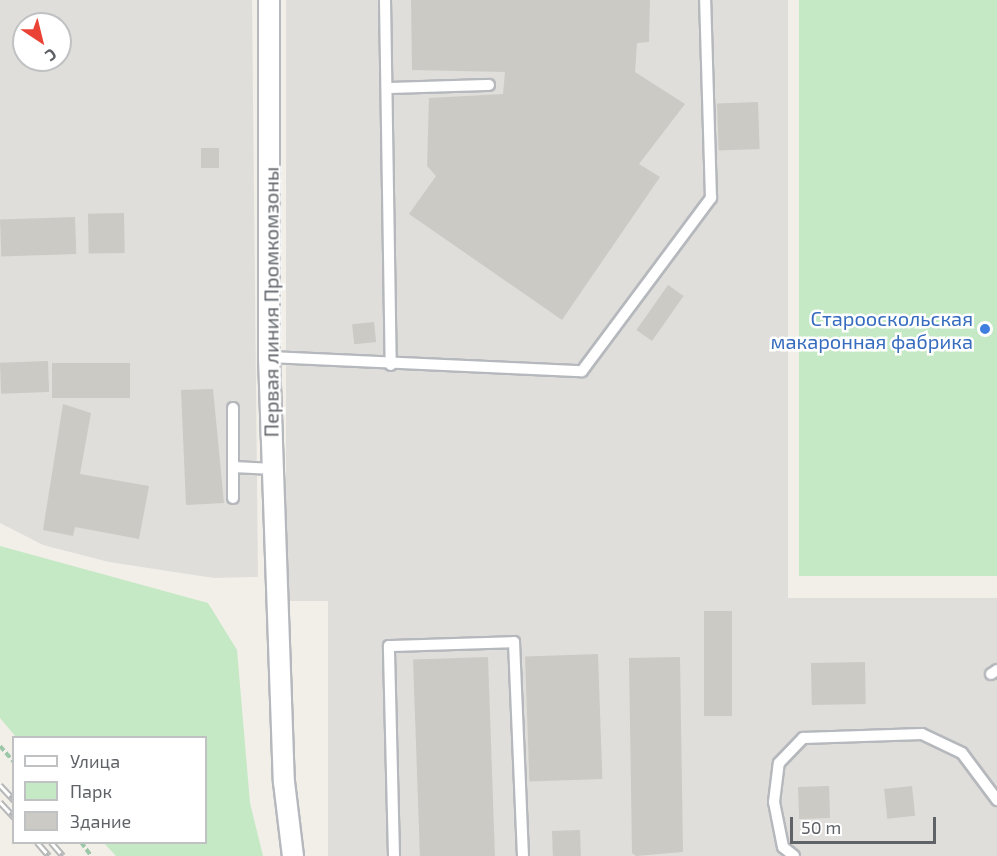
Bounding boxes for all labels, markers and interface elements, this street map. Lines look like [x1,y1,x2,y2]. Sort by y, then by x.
north arrow [12,12,72,72]
text: С [42,45,61,66]
street label: Первая линия Промкомзоны [259,167,283,437]
place label: Старооскольская макаронная фабрика [770,306,973,353]
marker: Старооскольская макаронная фабрика [978,322,992,336]
legend [12,736,207,844]
text: Улица [70,750,120,772]
text: Парк [70,780,112,802]
scale bar [793,805,938,843]
text: Здание [70,810,131,832]
text: 50 m [801,816,841,838]

